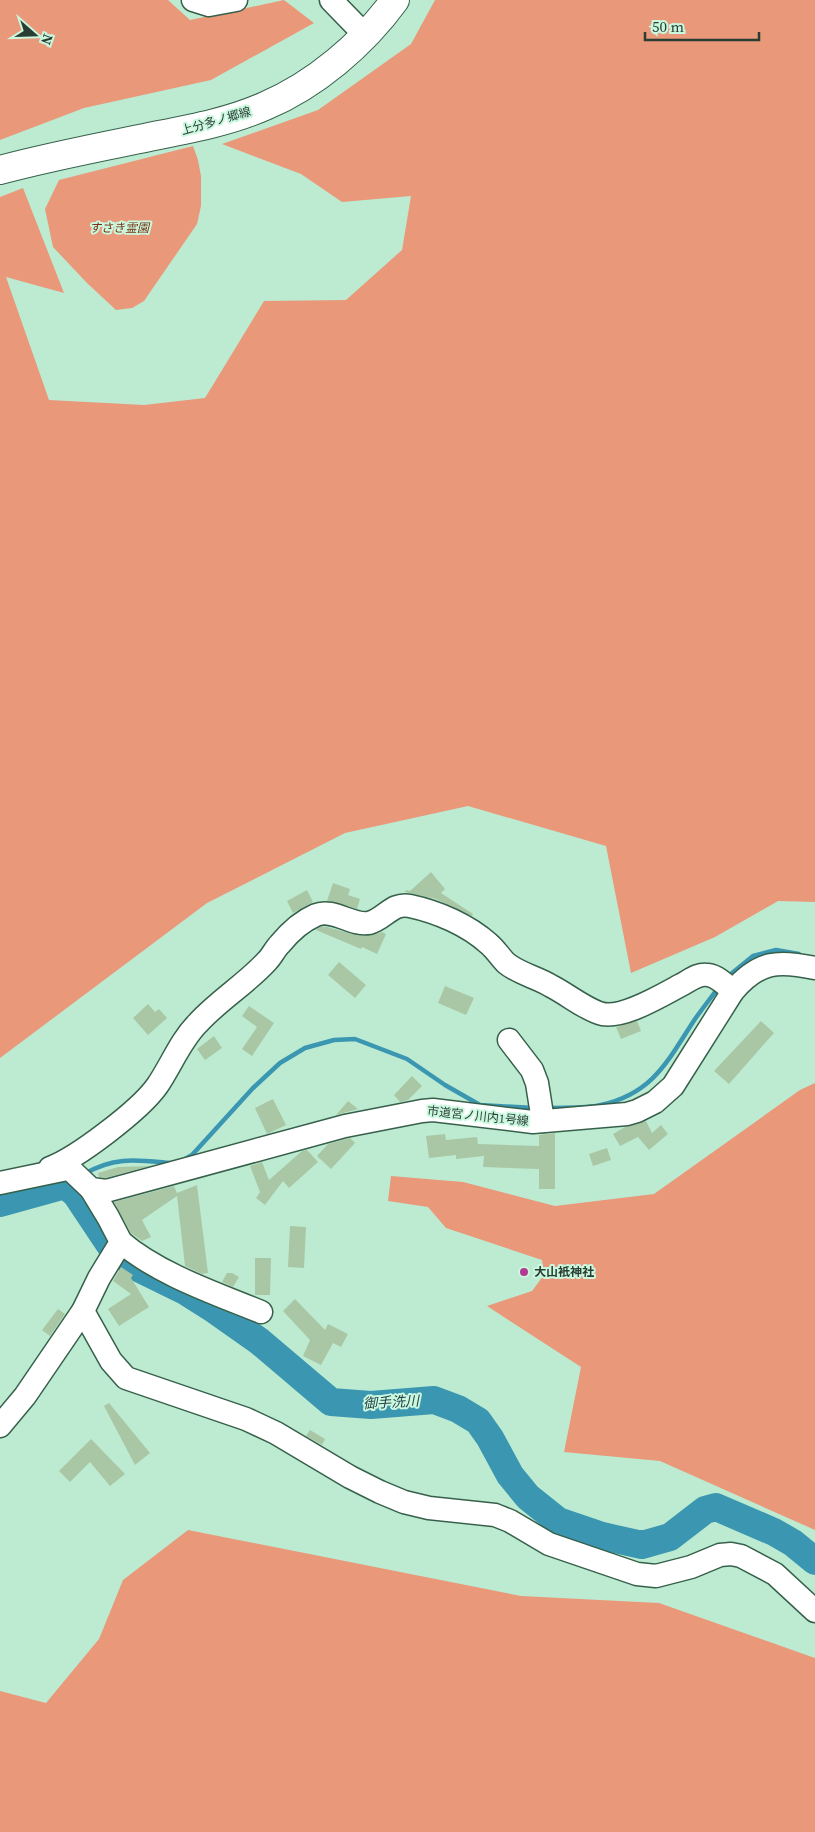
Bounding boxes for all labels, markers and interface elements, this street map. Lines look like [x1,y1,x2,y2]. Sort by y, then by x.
north arrow [10,10,60,60]
scale bar [645,10,759,42]
text: 50 m [652,16,684,37]
text: N [36,31,58,48]
street label: 上分多ノ郷線 [179,103,253,139]
park label: すさき霊園 [89,220,151,236]
street label: 市道宮ノ川内1号線 [426,1103,530,1129]
place label: 大山衹神社 [534,1264,594,1280]
marker: 大山衹神社 [518,1266,530,1278]
water label: 御手洗川 [363,1390,421,1413]

